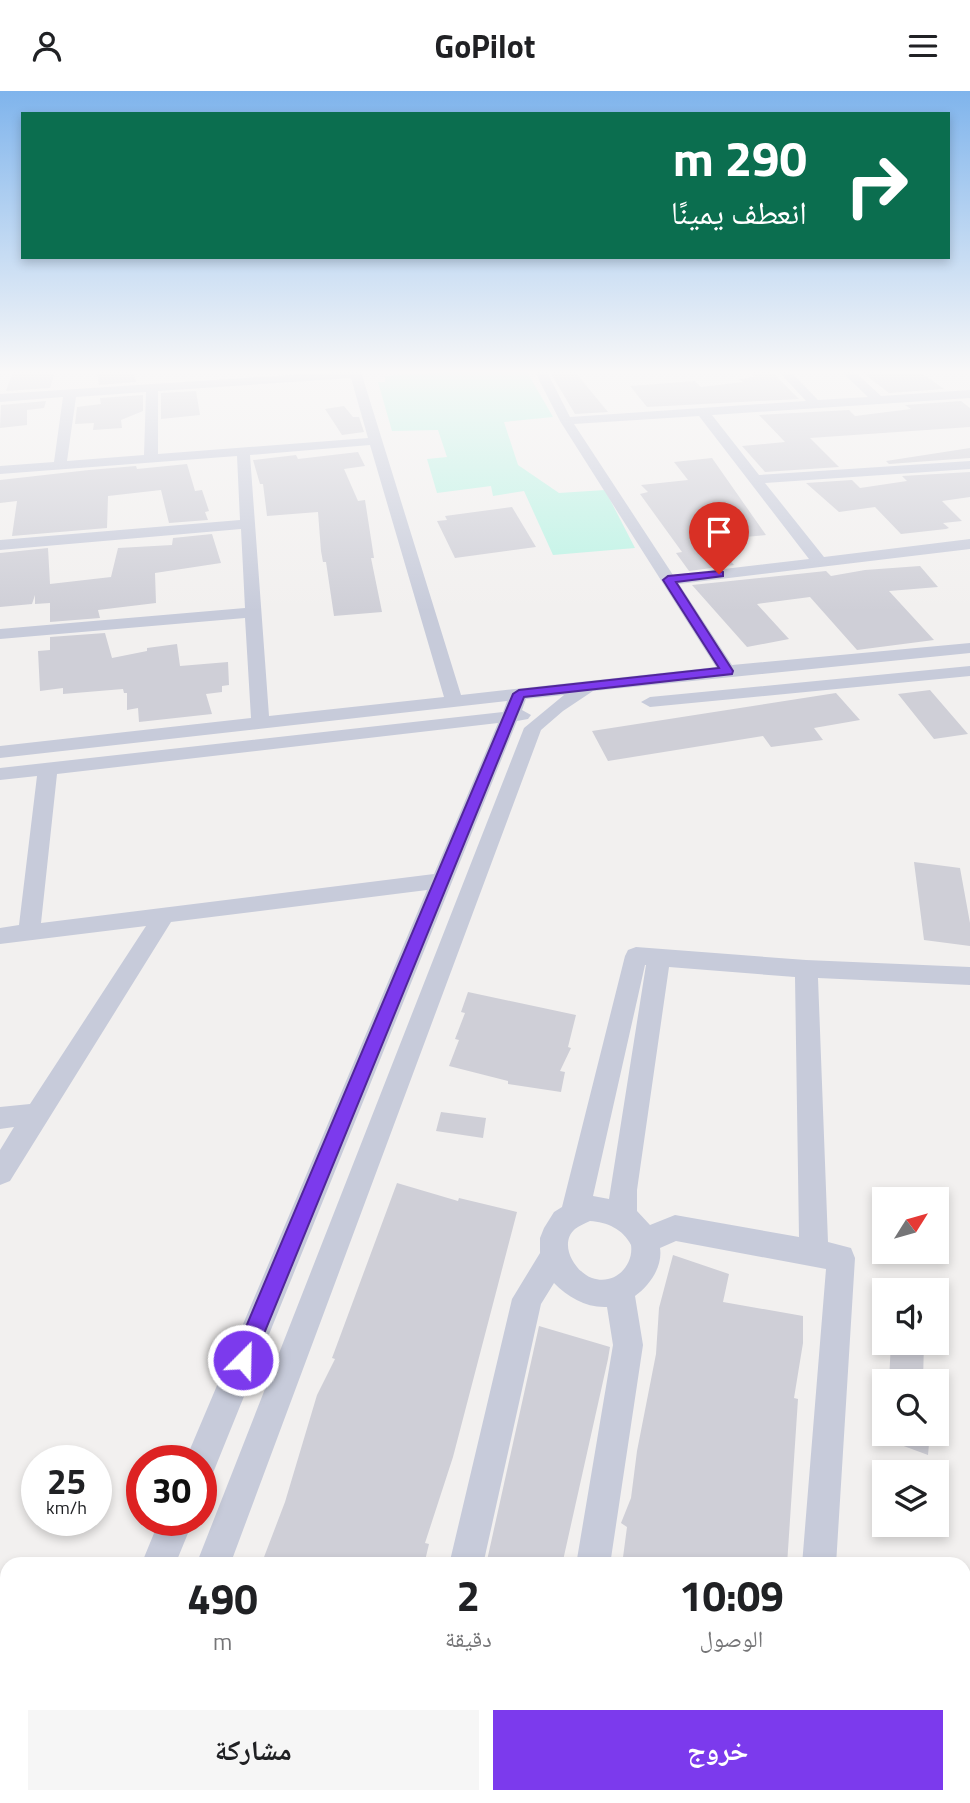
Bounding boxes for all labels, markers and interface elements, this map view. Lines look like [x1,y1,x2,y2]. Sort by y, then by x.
text: GoPilot [435,22,535,70]
icon: person [28,27,66,65]
icon: menu [904,27,942,65]
text: 290 m [673,120,807,195]
icon: right [831,140,922,231]
text: انعطف يمينًا [671,188,807,236]
pin [689,502,749,574]
icon: arrive [700,513,738,551]
north arrow [872,1187,948,1263]
map controls [872,1187,949,1537]
button: sound [872,1278,949,1355]
position arrow [206,1323,280,1397]
button: search [872,1369,949,1446]
speed limit sign: 30 [126,1445,217,1536]
text: 25 [47,1454,86,1508]
button: layers [872,1460,949,1537]
text: km/h [46,1494,87,1521]
text: 2 [457,1563,480,1627]
text: 10:09 [679,1563,784,1627]
text: 490 [187,1566,258,1630]
text: دقيقة [445,1621,492,1656]
text: الوصول [700,1621,763,1656]
text: m [213,1624,232,1659]
button: مشاركة [28,1710,479,1790]
button: خروج [493,1710,943,1790]

